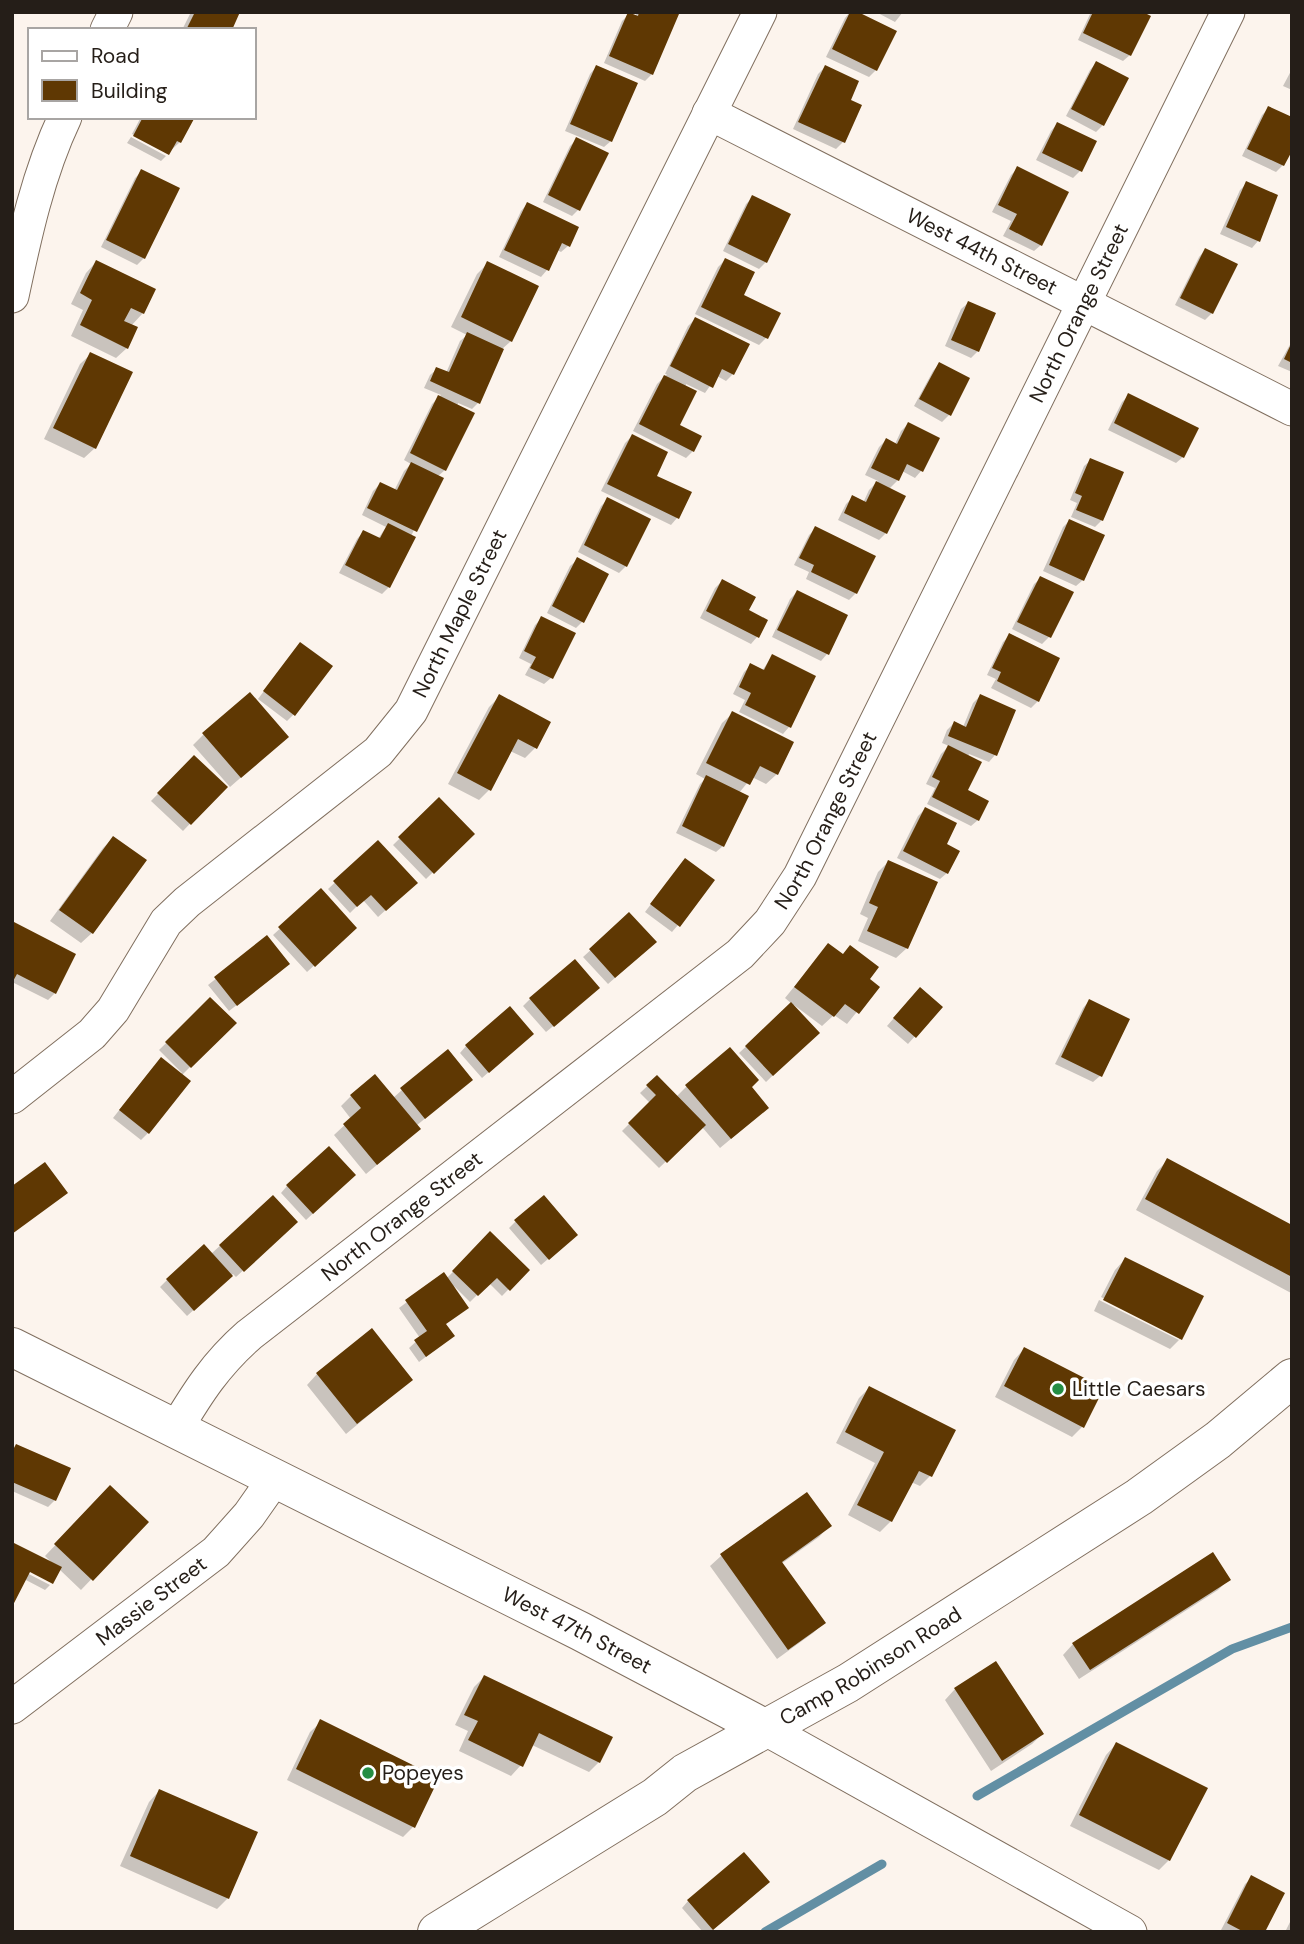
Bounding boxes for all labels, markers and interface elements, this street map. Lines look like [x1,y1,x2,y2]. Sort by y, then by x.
legend [28,28,256,119]
text: Road [91,42,140,70]
text: Building [91,77,168,105]
street label: West 44th Street [901,201,1062,302]
street label: North Orange Street [1023,219,1135,407]
street label: North Maple Street [406,525,513,702]
street label: North Orange Street [768,727,883,915]
street label: North Orange Street [316,1145,488,1288]
place label: Little Caesars [1072,1375,1205,1403]
marker: Little Caesars [1050,1381,1066,1397]
street label: Massie Street [90,1550,212,1652]
street label: West 47th Street [497,1580,657,1680]
street label: Camp Robinson Road [775,1600,967,1732]
place label: Popeyes [382,1759,464,1787]
marker: Popeyes [360,1765,376,1781]

